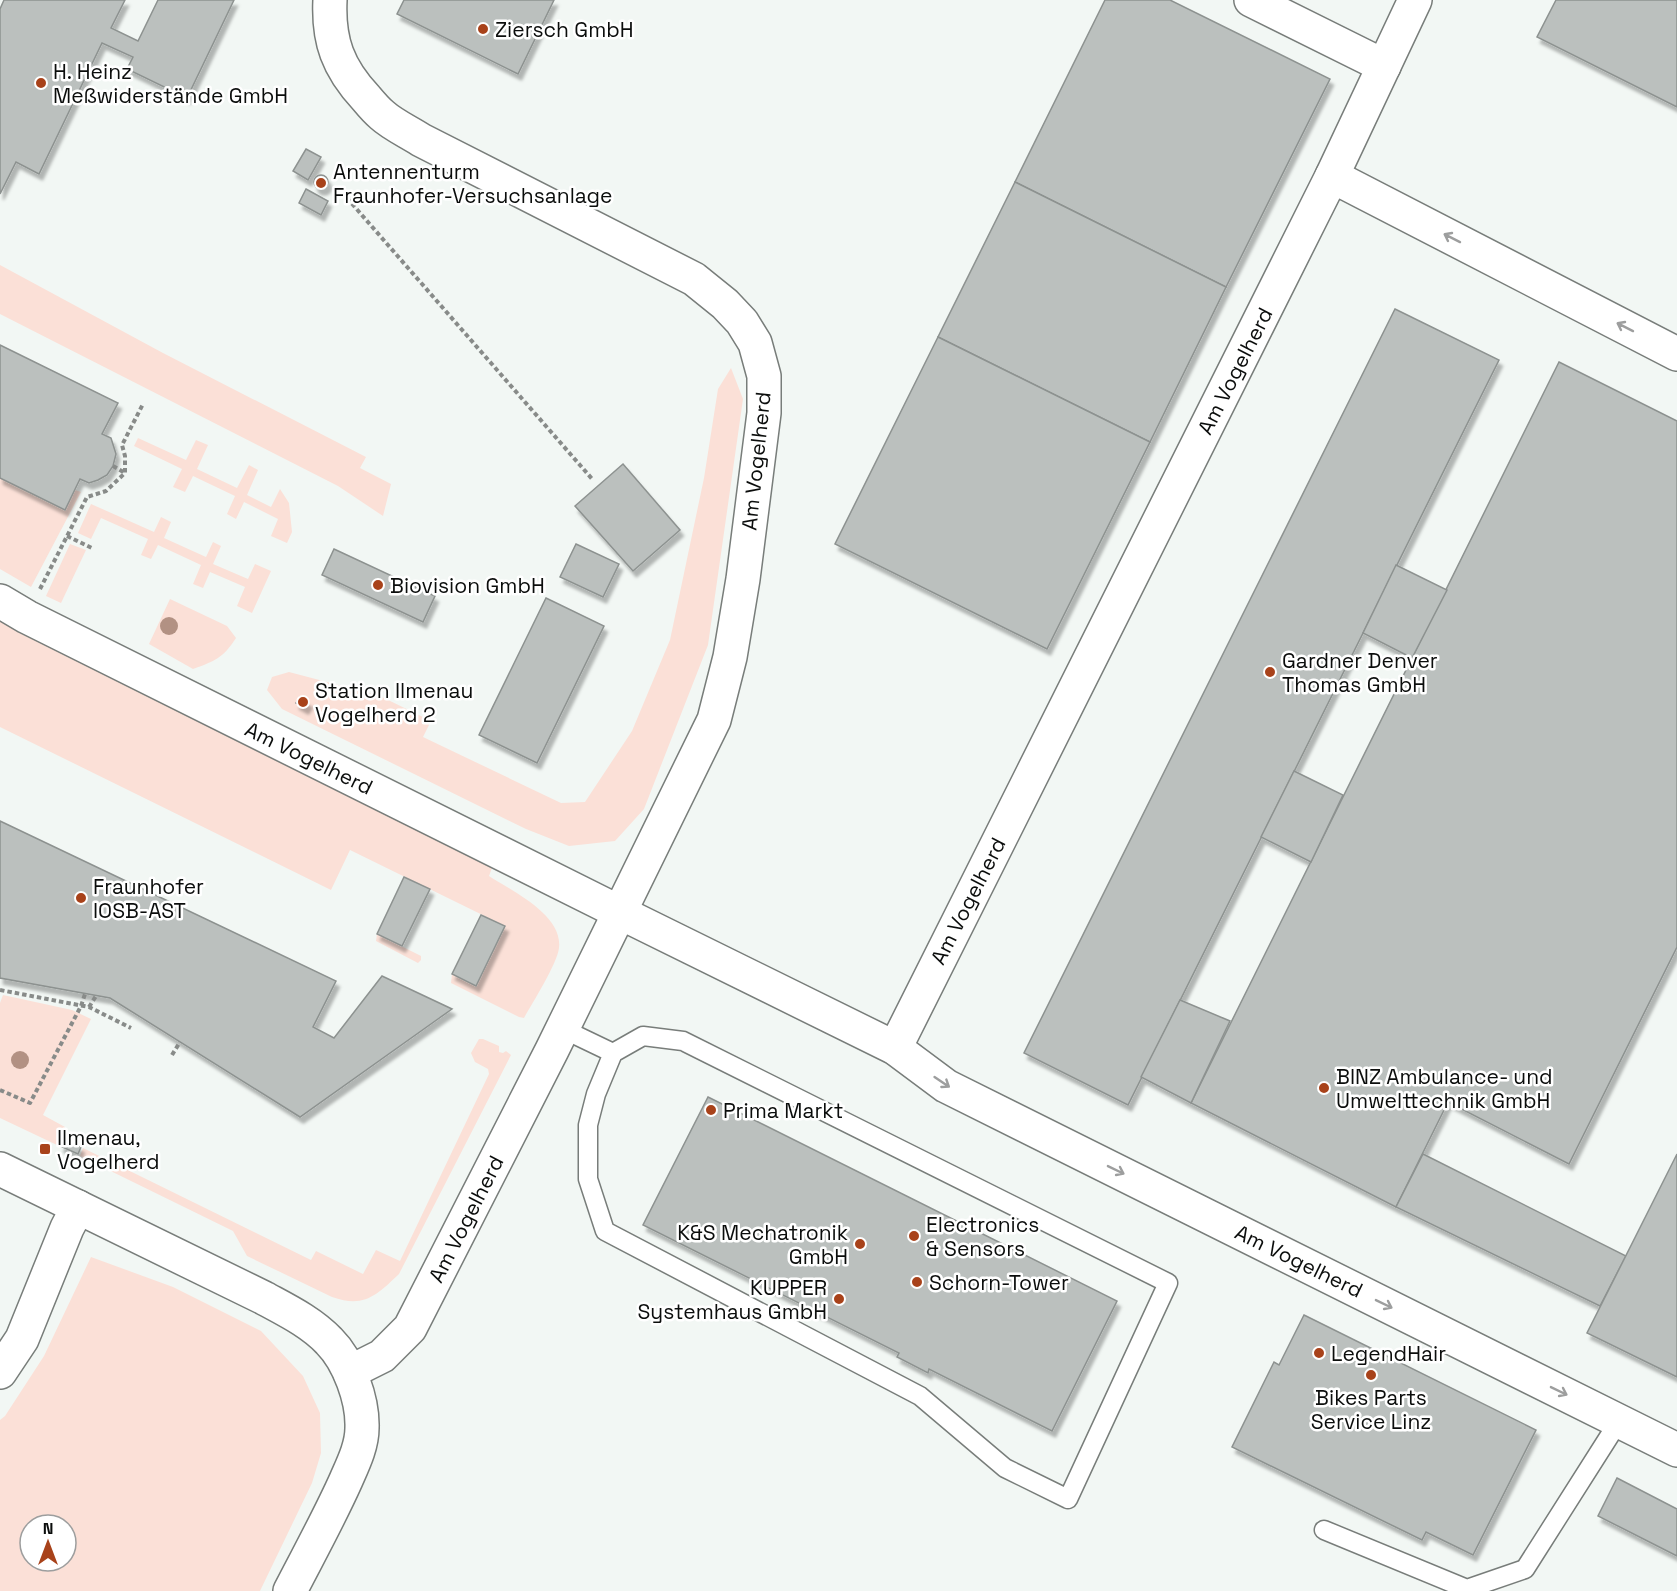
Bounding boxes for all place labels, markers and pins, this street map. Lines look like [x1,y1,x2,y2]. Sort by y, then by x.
place label: Ziersch GmbH [495,16,634,43]
marker: Ziersch GmbH [476,22,490,36]
place label: H. Heinz Meßwiderstände GmbH [53,58,288,109]
marker: H. Heinz Meßwiderstände GmbH [34,76,48,90]
place label: Antennenturm Fraunhofer-Versuchsanlage [333,158,613,209]
marker: Antennenturm Fraunhofer-Versuchsanlage [314,176,328,190]
place label: Biovision GmbH [390,572,545,599]
marker: Biovision GmbH [371,578,385,592]
place label: Gardner Denver Thomas GmbH [1282,647,1438,698]
marker: Gardner Denver Thomas GmbH [1263,665,1277,679]
place label: Station Ilmenau Vogelherd 2 [315,677,473,728]
marker: Station Ilmenau Vogelherd 2 [296,695,310,709]
place label: Fraunhofer IOSB-AST [93,873,204,924]
marker: Fraunhofer IOSB-AST [74,891,88,905]
place label: BINZ Ambulance- und Umwelttechnik GmbH [1336,1063,1553,1114]
marker: BINZ Ambulance- und Umwelttechnik GmbH [1317,1081,1331,1095]
place label: Prima Markt [723,1097,843,1124]
marker: Prima Markt [704,1103,718,1117]
place label: Ilmenau, Vogelherd [57,1124,160,1175]
marker: Ilmenau, Vogelherd [38,1142,52,1156]
place label: Electronics & Sensors [926,1211,1039,1262]
place label: K&S Mechatronik GmbH [677,1219,848,1270]
marker: Electronics & Sensors [907,1229,921,1243]
marker: K&S Mechatronik GmbH [853,1237,867,1251]
place label: Schorn-Tower [929,1269,1069,1296]
place label: KUPPER Systemhaus GmbH [637,1274,827,1325]
marker: Schorn-Tower [910,1275,924,1289]
marker: KUPPER Systemhaus GmbH [832,1292,846,1306]
place label: LegendHair [1331,1340,1446,1367]
marker: LegendHair [1312,1346,1326,1360]
marker: Bikes Parts Service Linz [1364,1368,1378,1382]
place label: Bikes Parts Service Linz [1311,1384,1431,1435]

